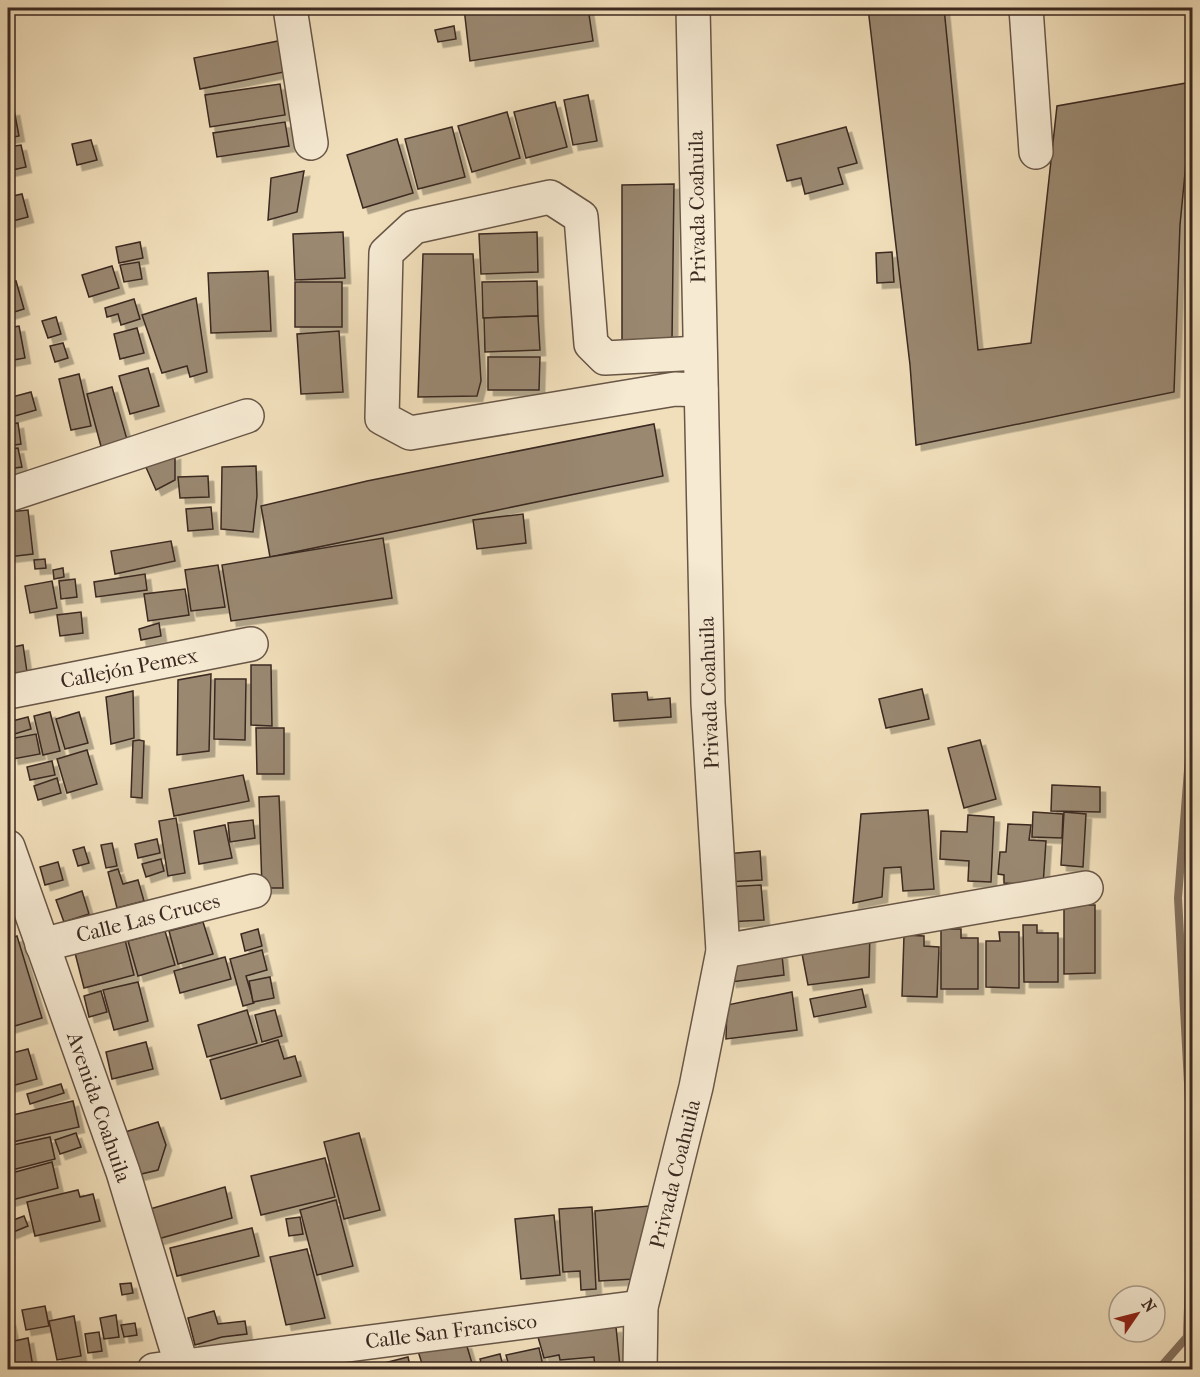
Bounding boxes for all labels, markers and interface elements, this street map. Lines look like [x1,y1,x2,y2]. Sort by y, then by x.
street label: Privada Coahuila [684,130,710,284]
street label: Privada Coahuila [694,616,724,770]
street label: Callejón Pemex [58,643,200,693]
street label: Calle Las Cruces [74,888,223,947]
street label: Avenida Coahuila [62,1028,136,1185]
street label: Privada Coahuila [645,1097,705,1251]
north arrow [1107,1284,1167,1344]
text: N [1138,1295,1161,1317]
street label: Calle San Francisco [364,1309,538,1353]

